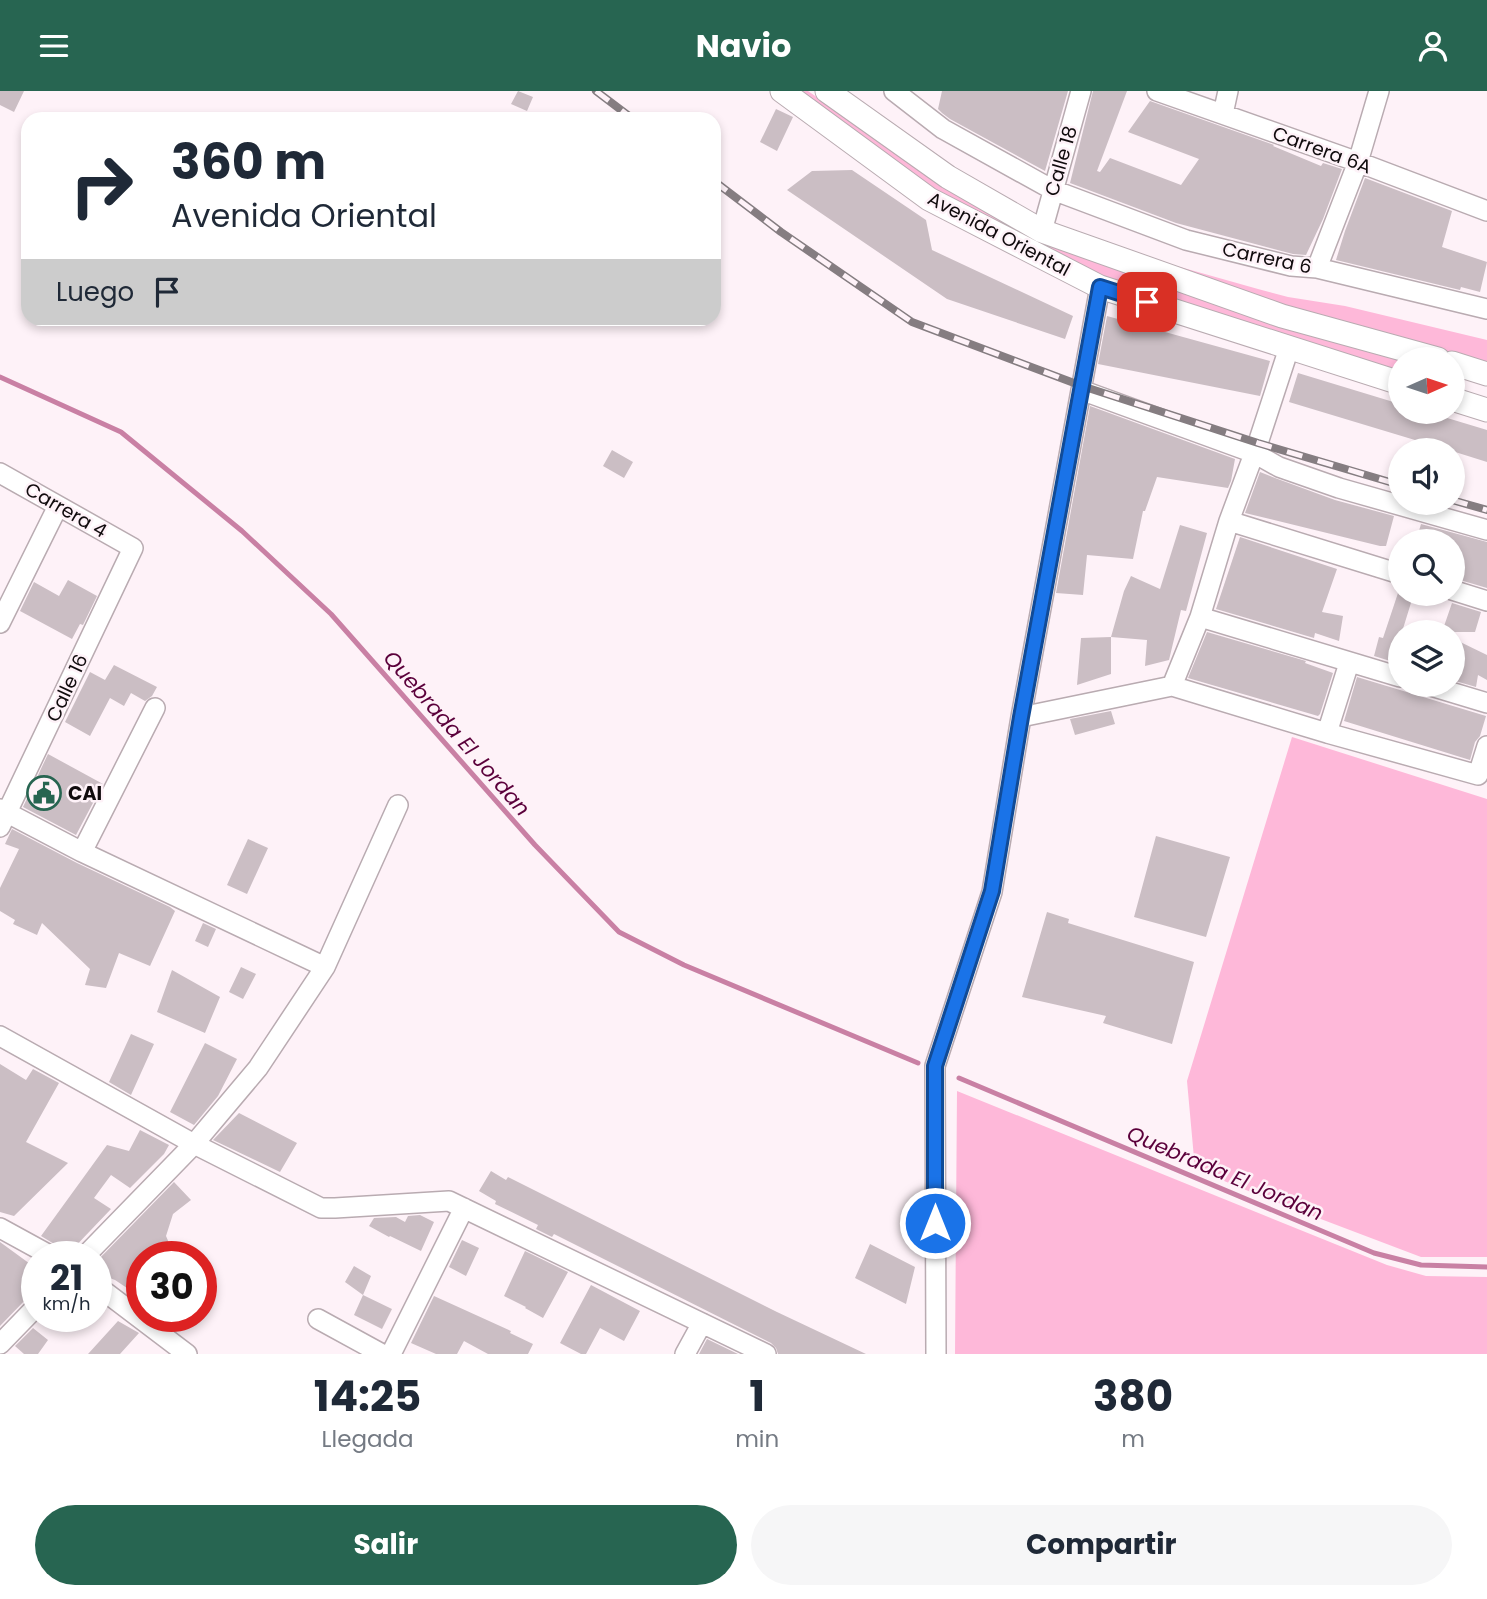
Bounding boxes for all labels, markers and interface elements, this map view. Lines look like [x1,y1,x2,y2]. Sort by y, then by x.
text: Navio [696,23,791,68]
icon: menu [35,27,73,65]
icon: person [1414,27,1452,65]
street label: Carrera 6A [1269,120,1375,180]
street label: Calle 18 [1038,123,1084,199]
text: 360 m [171,128,326,196]
icon: right [56,140,147,231]
street label: Avenida Oriental [923,185,1075,283]
text: Avenida Oriental [171,193,437,238]
street label: Carrera 6 [1220,235,1314,281]
pin [1117,272,1177,332]
icon: arrive [148,273,186,311]
text: Luego [56,274,134,310]
icon: arrive [1128,283,1166,321]
north arrow [1388,347,1465,423]
map controls [1388,347,1465,697]
button: sound [1388,438,1465,515]
street label: Carrera 4 [20,476,112,544]
button: search [1388,529,1465,606]
button: layers [1388,620,1465,697]
water label: Quebrada El Jordan [377,644,537,822]
street label: Calle 16 [40,650,94,726]
public building icon: CAI [25,774,63,812]
place label: CAI [68,780,102,807]
water label: Quebrada El Jordan [1123,1119,1327,1227]
position arrow [898,1186,972,1260]
speed limit sign: 30 [126,1241,217,1332]
text: 21 [50,1253,83,1302]
text: km/h [43,1291,90,1316]
text: 14:25 [314,1367,421,1426]
text: 1 [749,1367,765,1426]
text: 380 [1093,1367,1173,1426]
text: Llegada [322,1423,414,1455]
text: min [735,1423,779,1455]
text: m [1121,1423,1145,1455]
button: Salir [35,1505,737,1585]
button: Compartir [751,1505,1452,1585]

